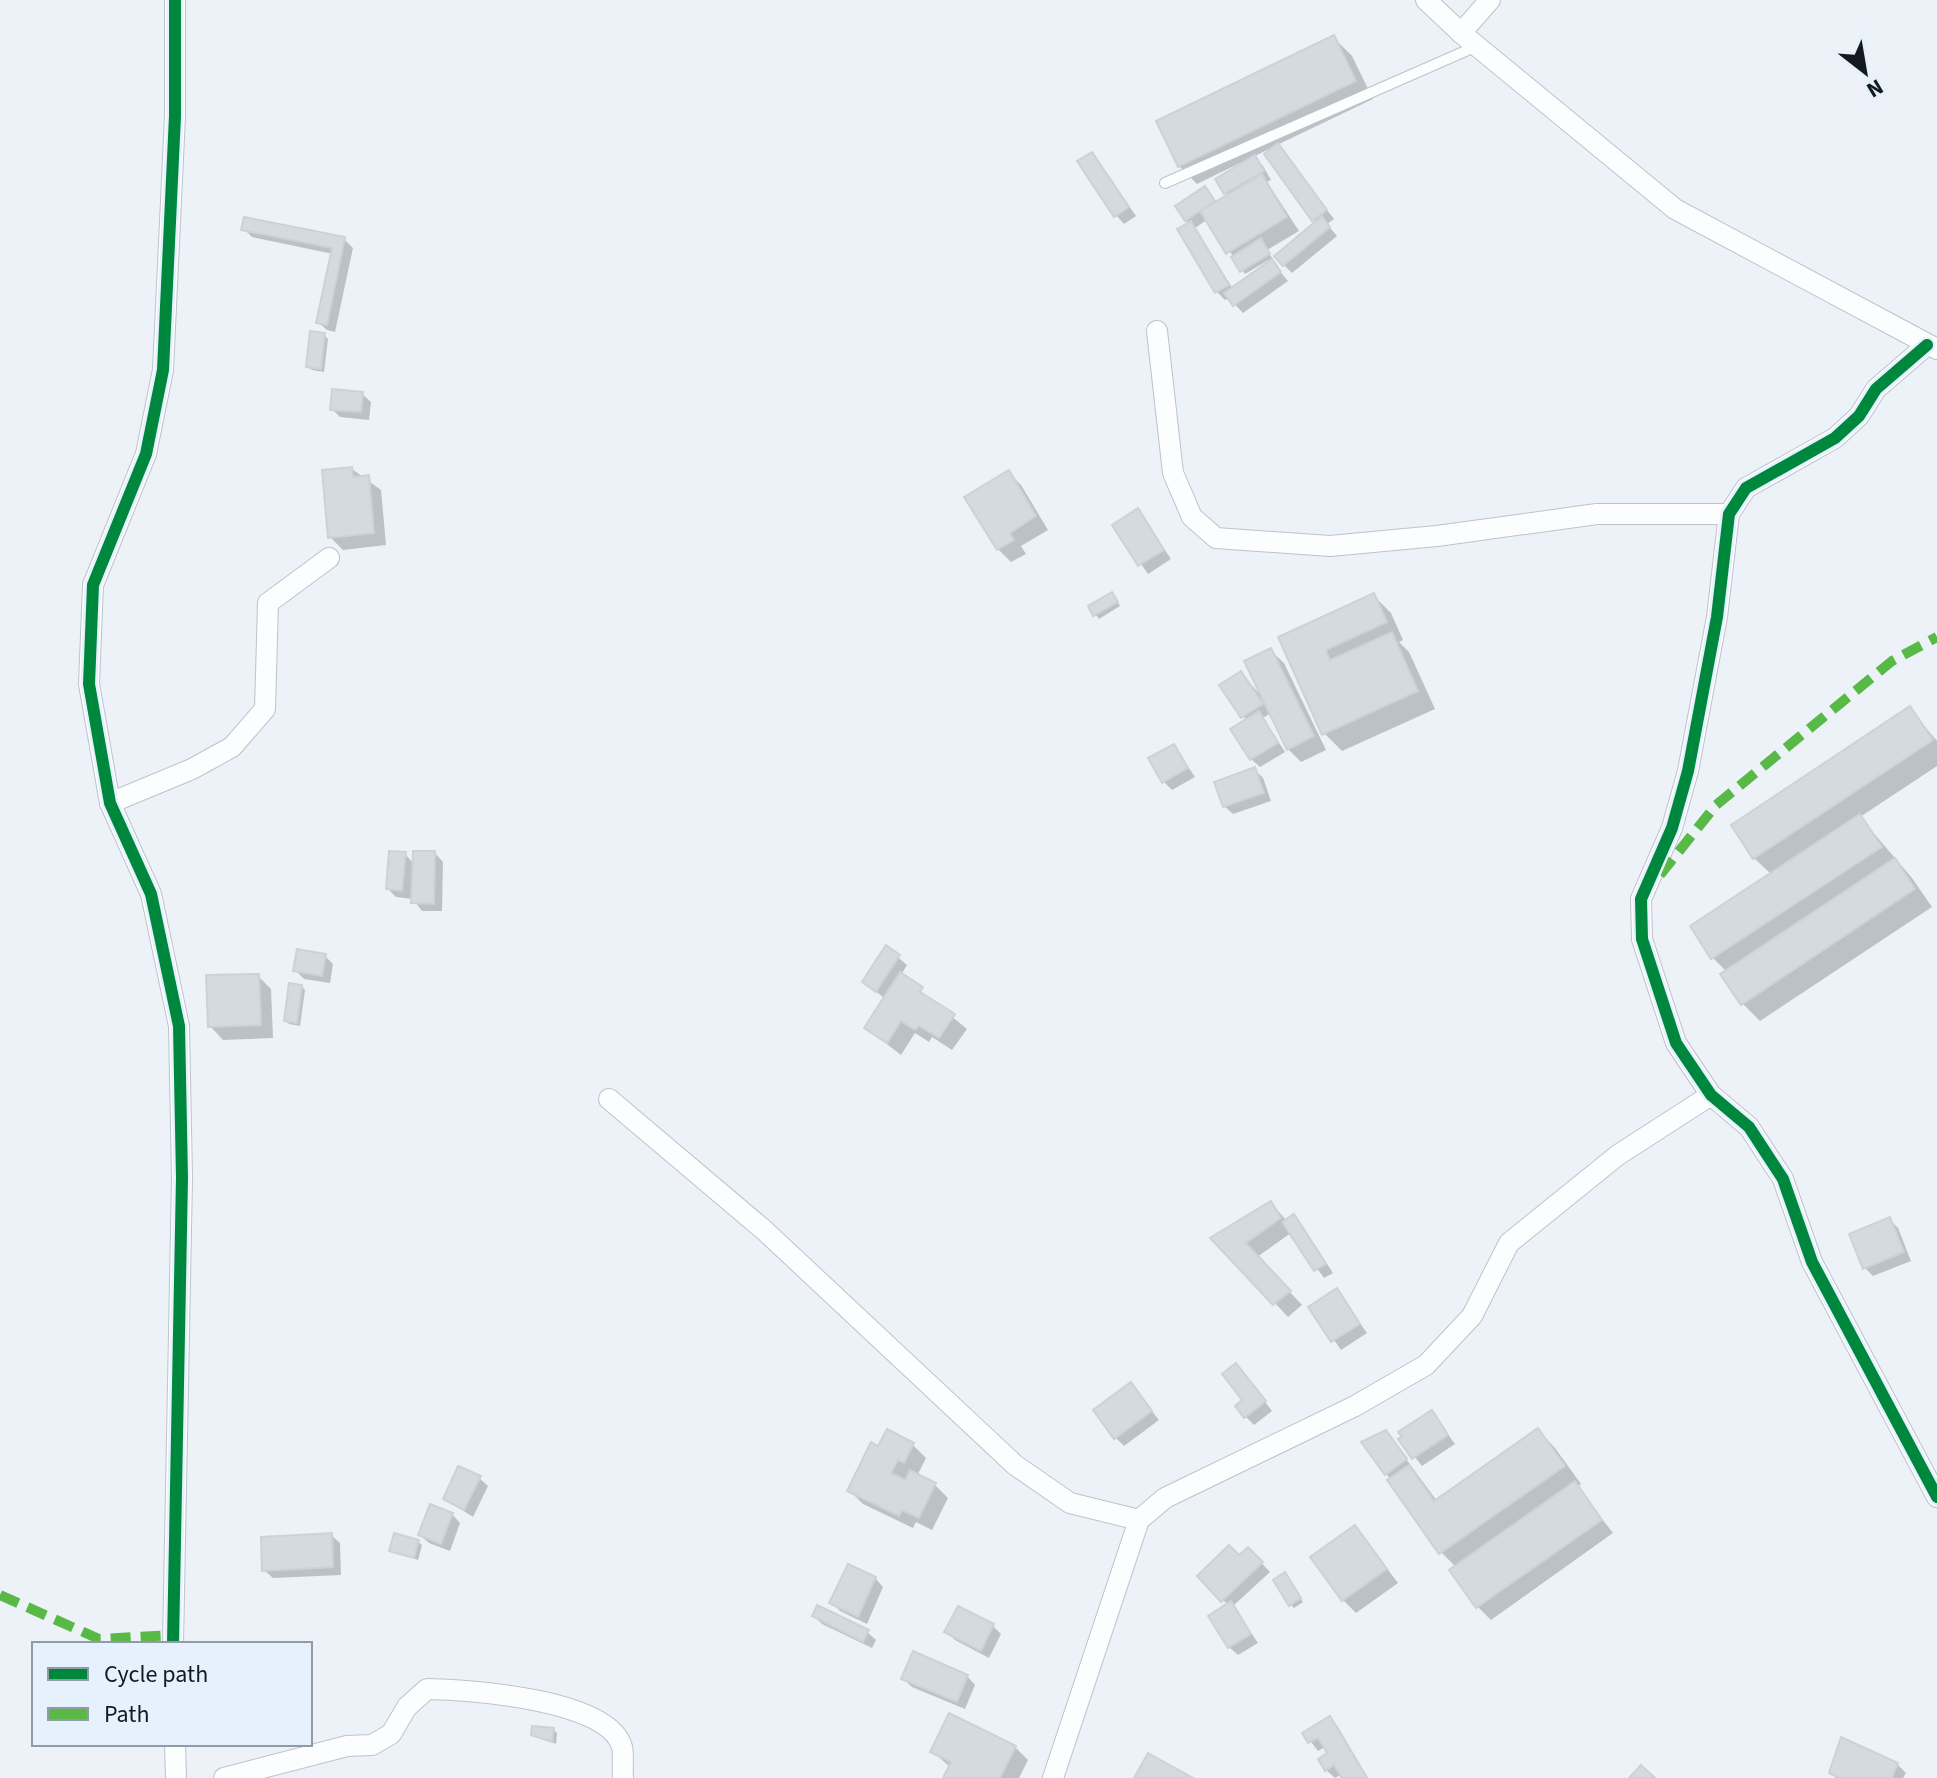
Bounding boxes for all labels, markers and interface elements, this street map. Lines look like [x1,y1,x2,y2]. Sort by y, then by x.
north arrow [1825,32,1905,112]
text: N [1860,71,1889,106]
legend [32,1642,312,1746]
text: Cycle path [104,1657,208,1692]
text: Path [104,1697,150,1732]

